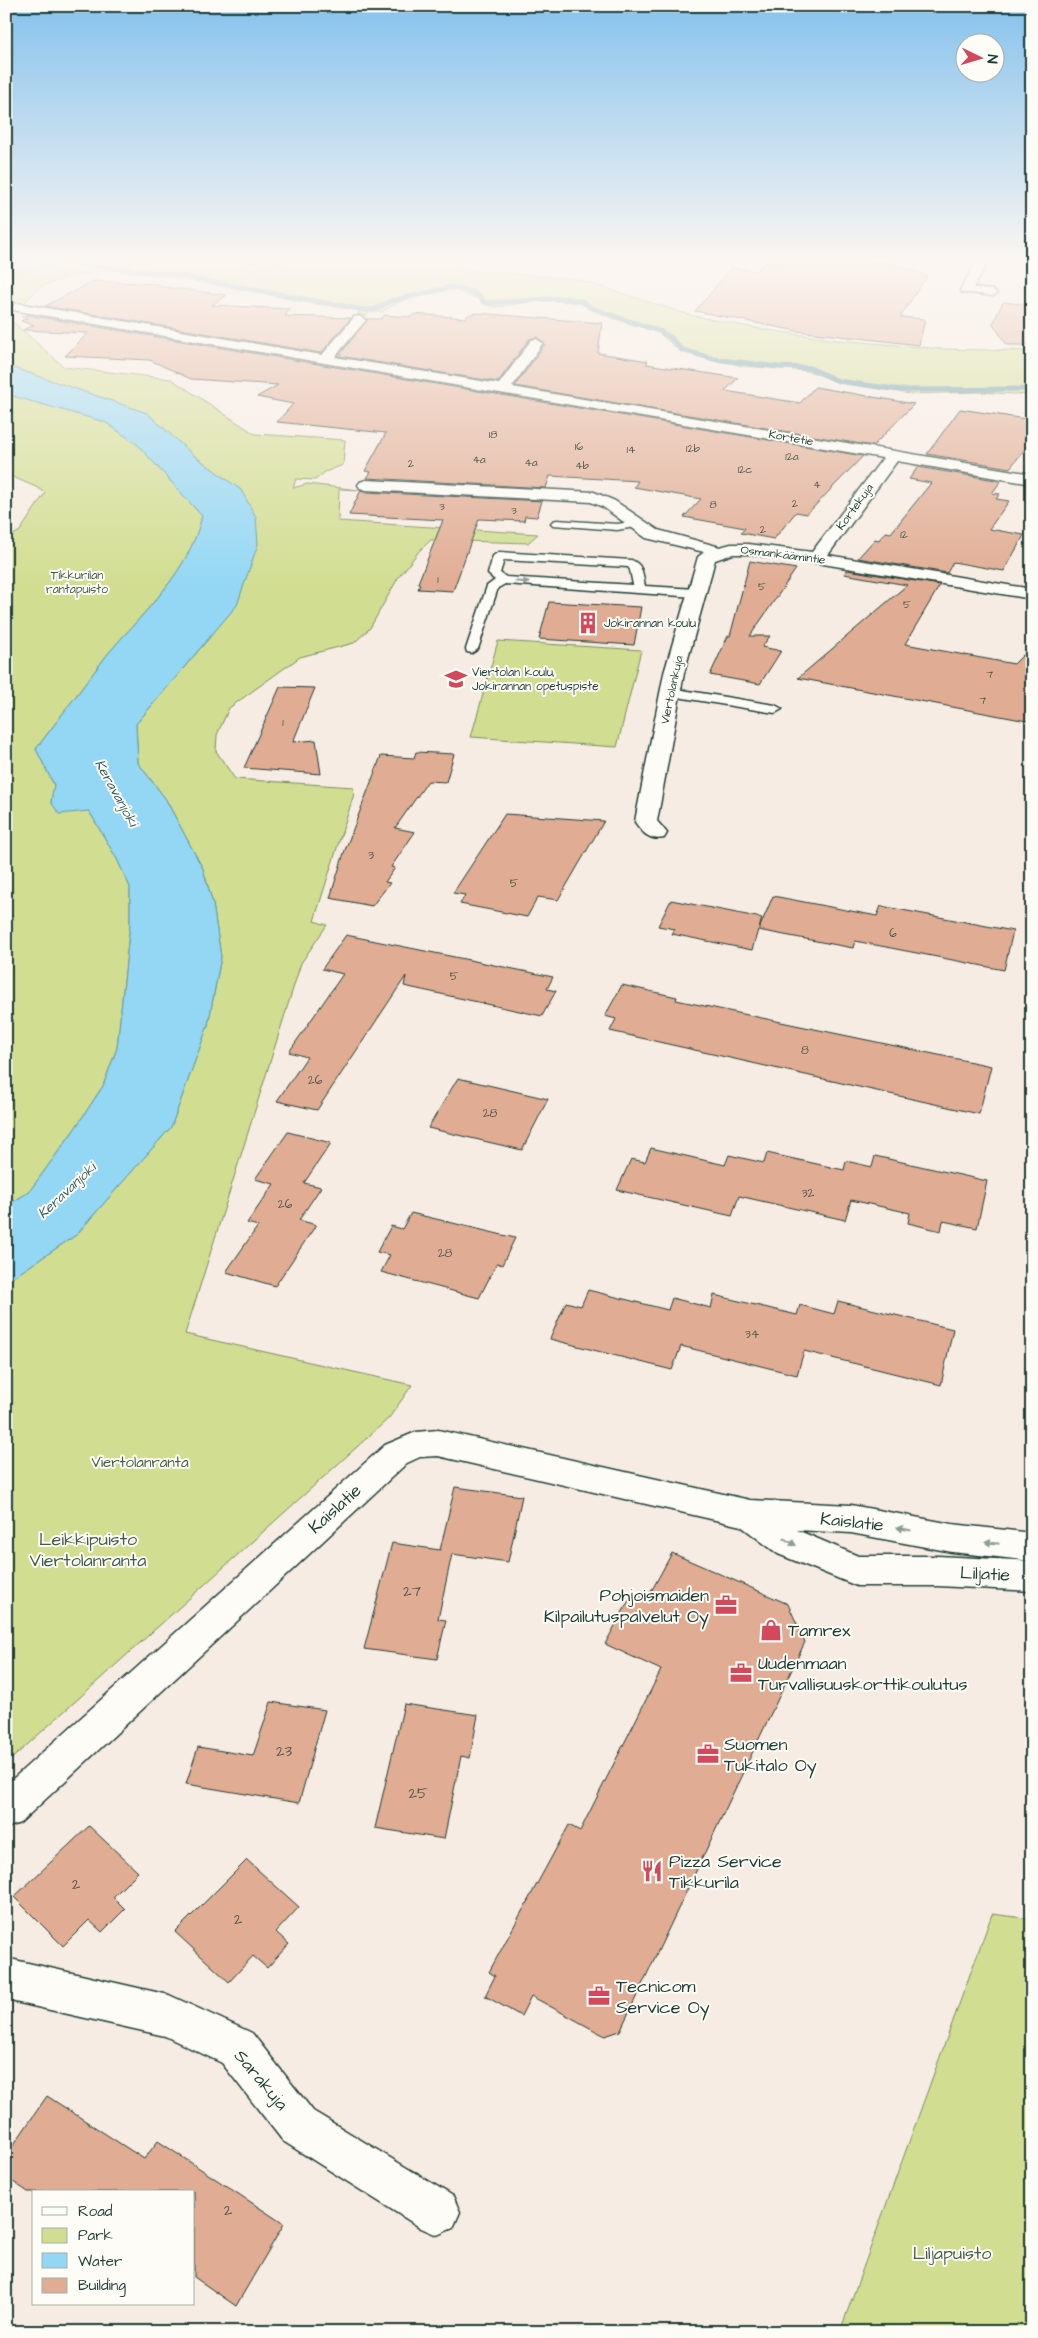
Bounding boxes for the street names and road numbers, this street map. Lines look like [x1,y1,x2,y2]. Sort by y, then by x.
street label: Kortetie [767,426,815,450]
street label: Kortekuja [832,480,878,534]
street label: Osmankäämintie [740,541,827,569]
street label: Viertolankuja [656,654,688,726]
street label: Kaislatie [303,1478,367,1540]
street label: Kaislatie [819,1506,885,1538]
street label: Liljatie [959,1560,1011,1588]
street label: Sarakuja [228,2044,294,2116]

